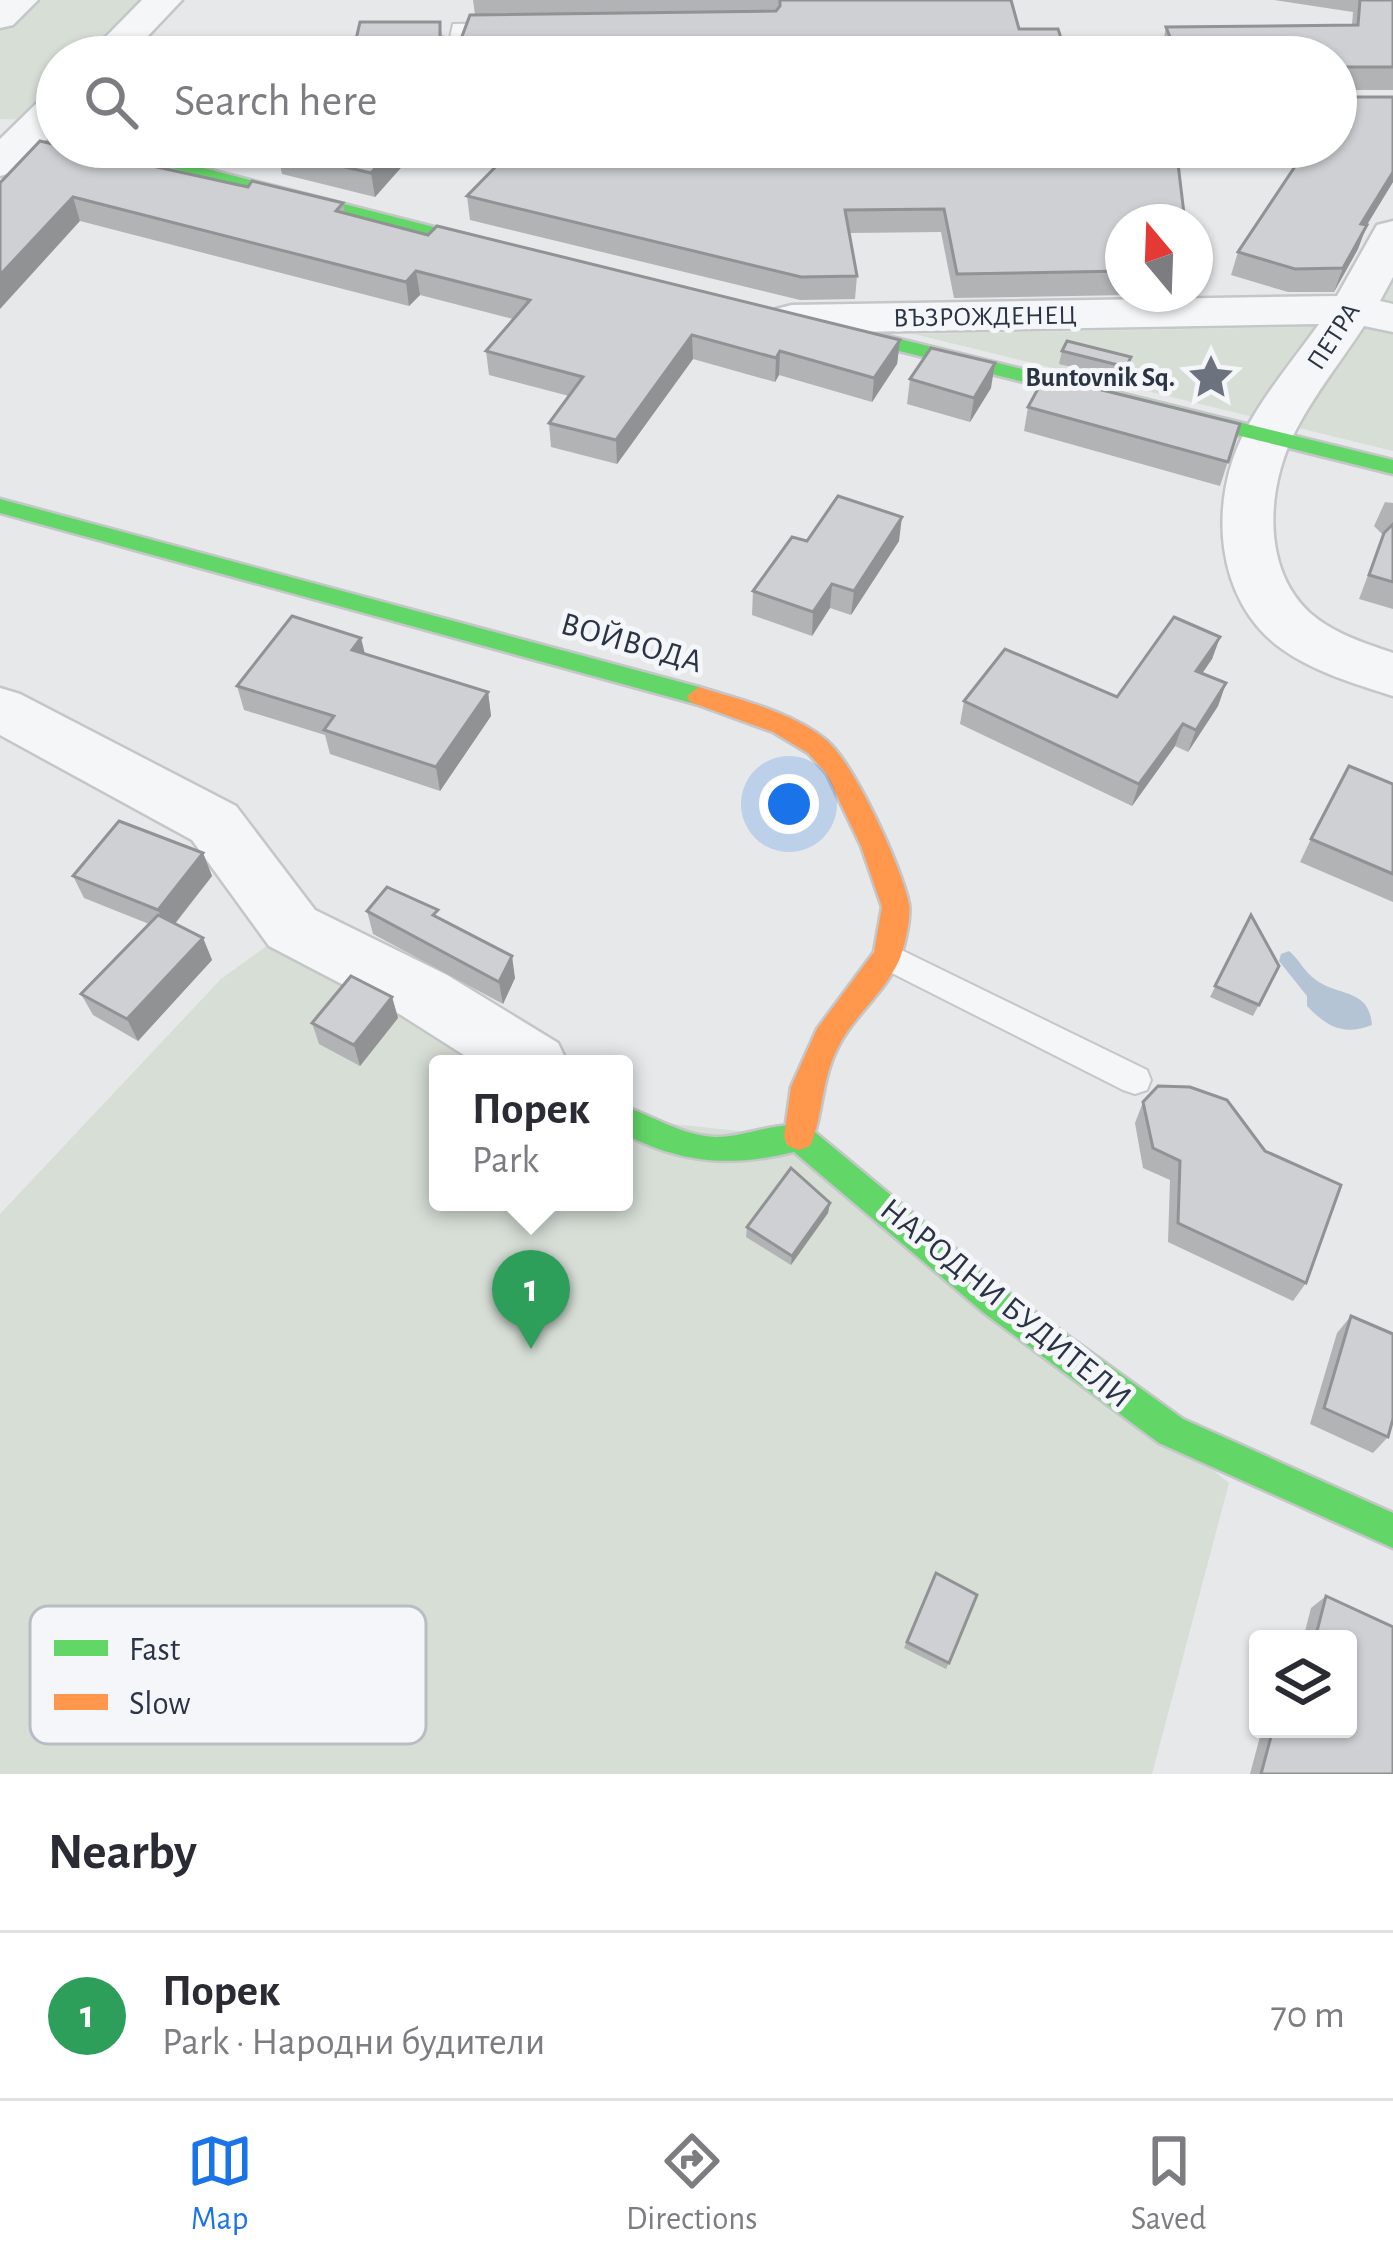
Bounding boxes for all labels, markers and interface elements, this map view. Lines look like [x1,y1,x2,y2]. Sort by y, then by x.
search box [36,36,1357,168]
icon: search [78,69,144,135]
text: Search here [174,79,377,124]
north arrow [1105,204,1213,312]
street label: ПЕТРА [1302,298,1365,375]
street label: ВЪЗРОЖДЕНЕЦ [893,301,1077,332]
place icon: Buntovnik Sq. [1186,352,1236,402]
place label: Buntovnik Sq. [1025,364,1175,391]
street label: ВОЙВОДА [557,606,706,679]
your location [759,774,819,834]
popup [429,1055,633,1211]
text: Порек [472,1087,590,1132]
text: Park [472,1141,539,1180]
street label: НАРОДНИ БУДИТЕЛИ [874,1193,1137,1415]
pin: 1 [492,1250,570,1349]
legend [30,1606,426,1744]
map controls [1249,1630,1357,1738]
button: layers [1249,1630,1357,1738]
text: Fast [129,1634,181,1667]
text: Slow [129,1688,190,1721]
text: Nearby [48,1827,197,1878]
text: Порек [162,1969,280,2014]
text: 1 [80,1996,94,2035]
text: 70 m [1271,1996,1345,2035]
text: Park · Народни будители [162,2023,545,2062]
tab: Map [187,2128,253,2240]
tab: Directions [626,2128,757,2240]
tab: Saved [1131,2128,1206,2240]

